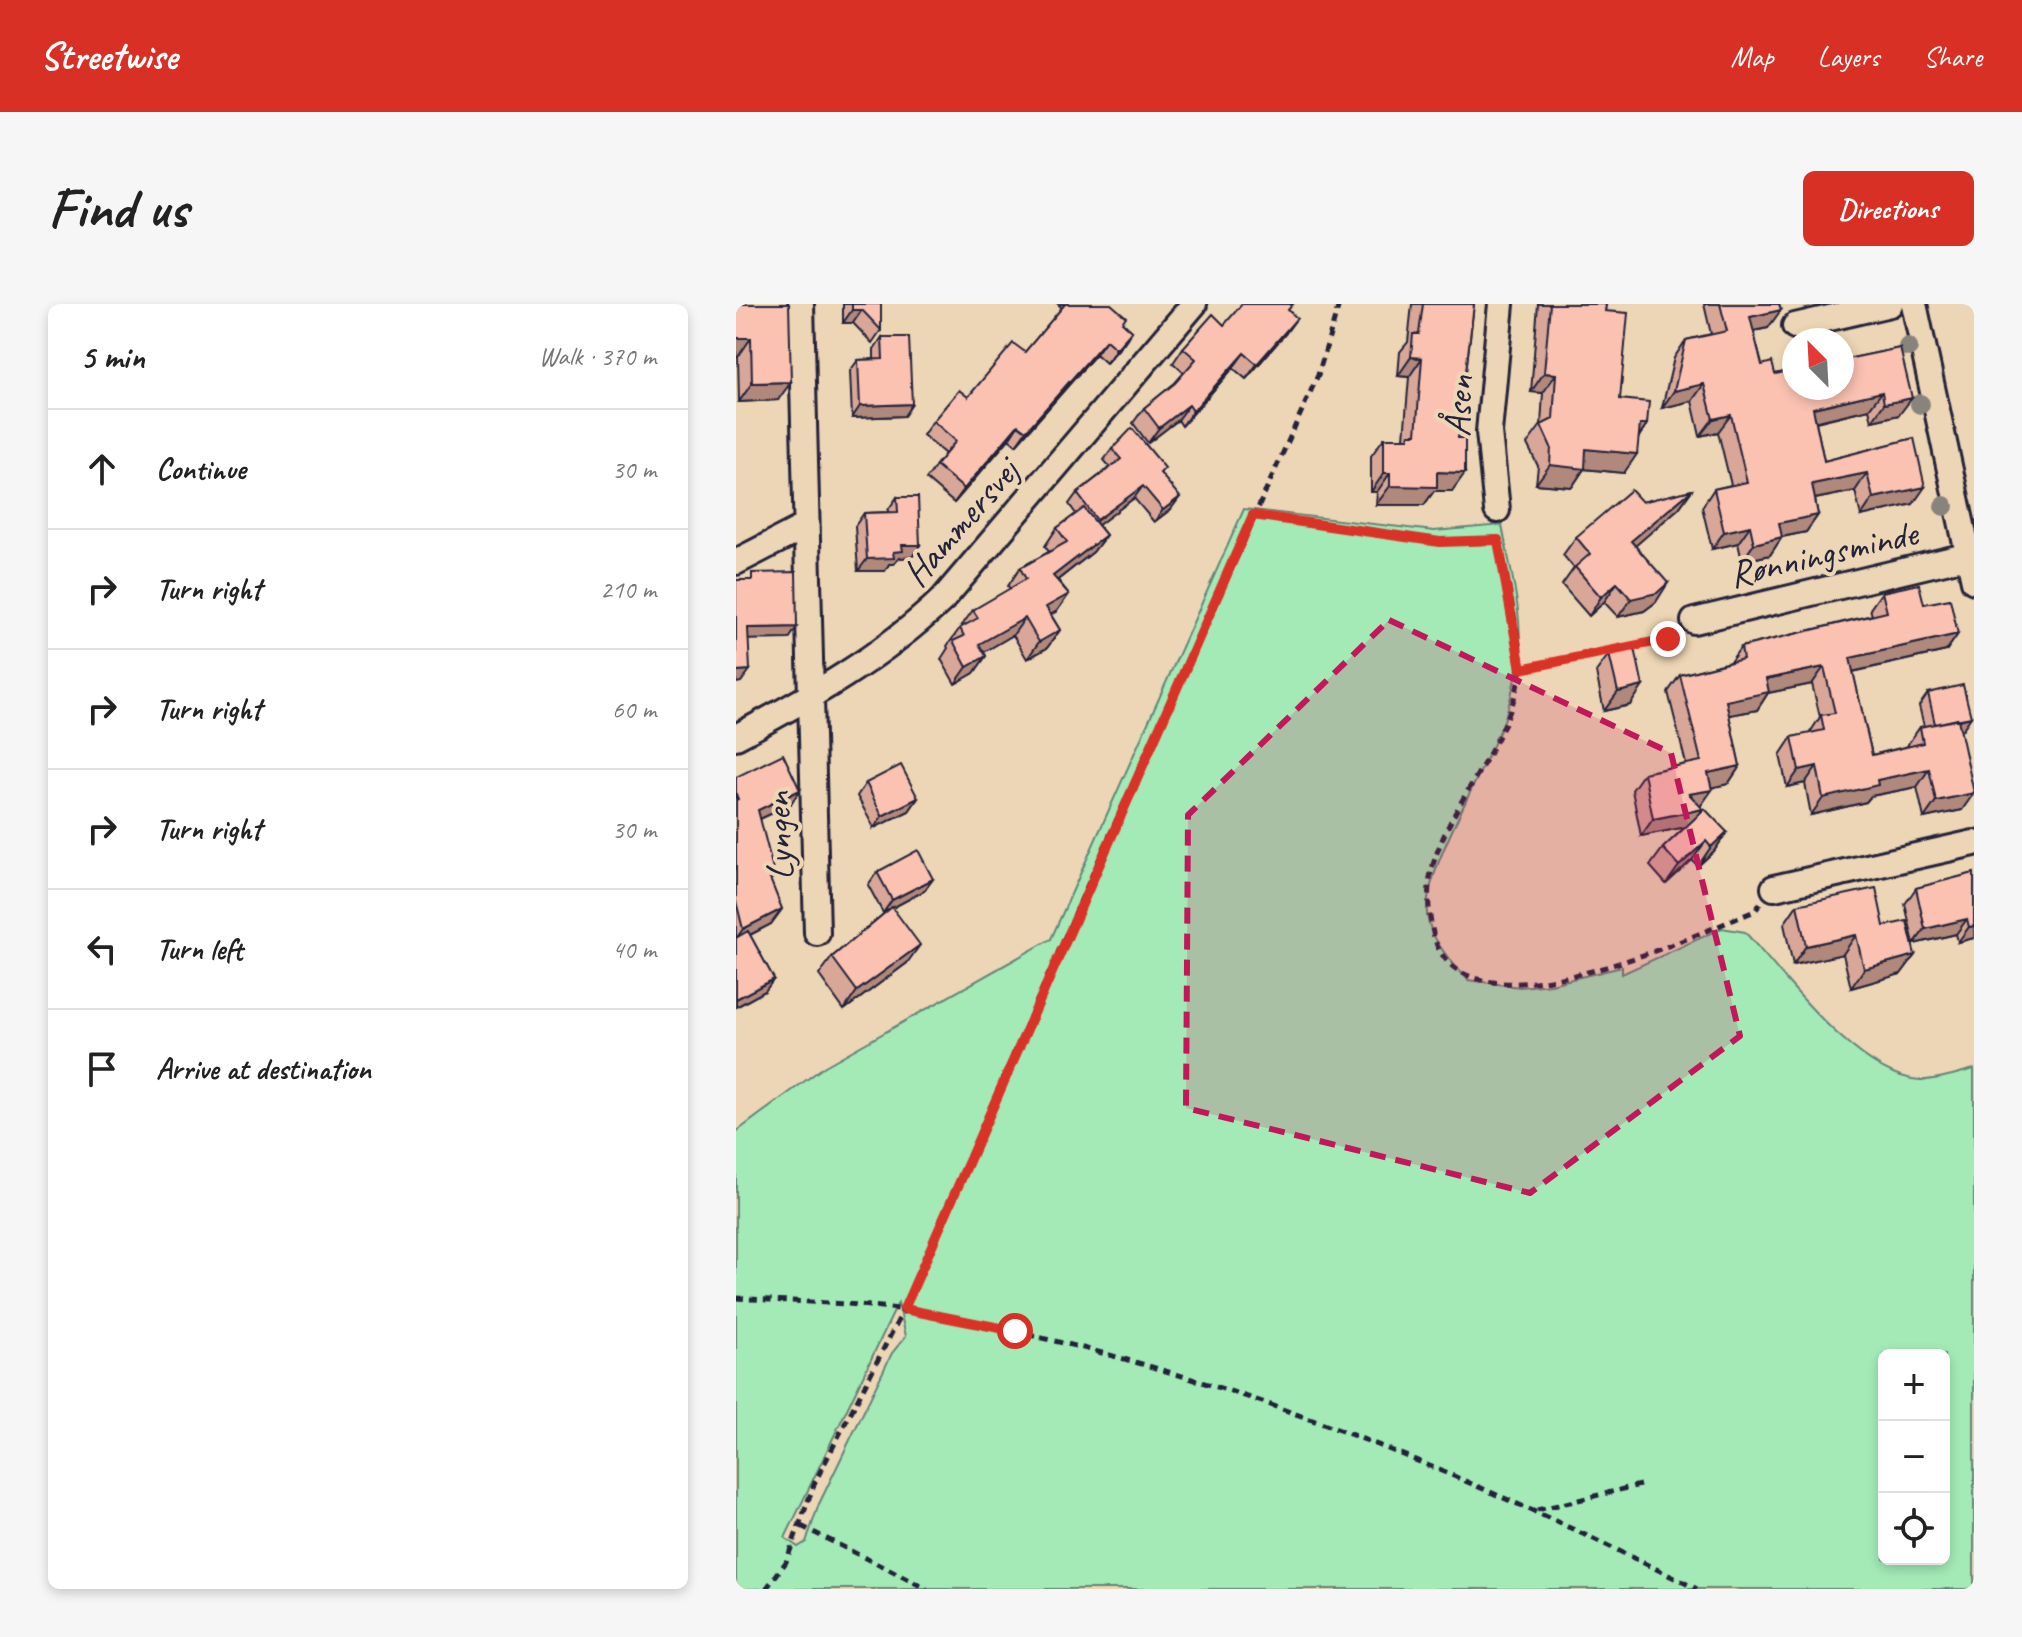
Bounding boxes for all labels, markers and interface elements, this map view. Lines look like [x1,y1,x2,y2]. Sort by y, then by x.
text: Streetwise [40,33,177,80]
text: Map [1731,39,1774,74]
text: Layers [1818,39,1879,74]
text: Share [1923,39,1982,74]
button: Directions [1803,171,1974,246]
text: Find us [48,173,188,244]
north arrow [1782,328,1854,400]
text: 5 min [80,335,145,378]
text: Walk · 370 m [539,340,656,373]
street label: Åsen [1433,373,1484,438]
street label: Hammersvej [892,446,1031,596]
icon: ahead [80,447,124,491]
text: Continue [156,450,246,488]
text: 30 m [612,453,656,486]
street label: Rønningsminde [1725,508,1924,598]
icon: right [80,567,124,611]
text: Turn right [156,570,261,608]
text: 210 m [600,573,656,606]
route end [1650,621,1686,657]
icon: right [80,687,124,731]
text: Turn right [156,690,261,728]
text: 60 m [612,693,656,726]
street label: Lyngen [753,789,804,881]
icon: right [80,807,124,851]
text: Turn right [156,810,261,848]
text: 30 m [612,813,656,846]
icon: left [80,927,124,971]
text: Turn left [156,930,243,968]
text: 40 m [612,933,656,966]
icon: arrive [80,1047,124,1091]
text: Arrive at destination [156,1050,371,1088]
route start [997,1313,1033,1349]
map controls [1878,1349,1950,1565]
button: + [1878,1349,1950,1421]
button: − [1878,1421,1950,1493]
button: locate [1878,1493,1950,1565]

